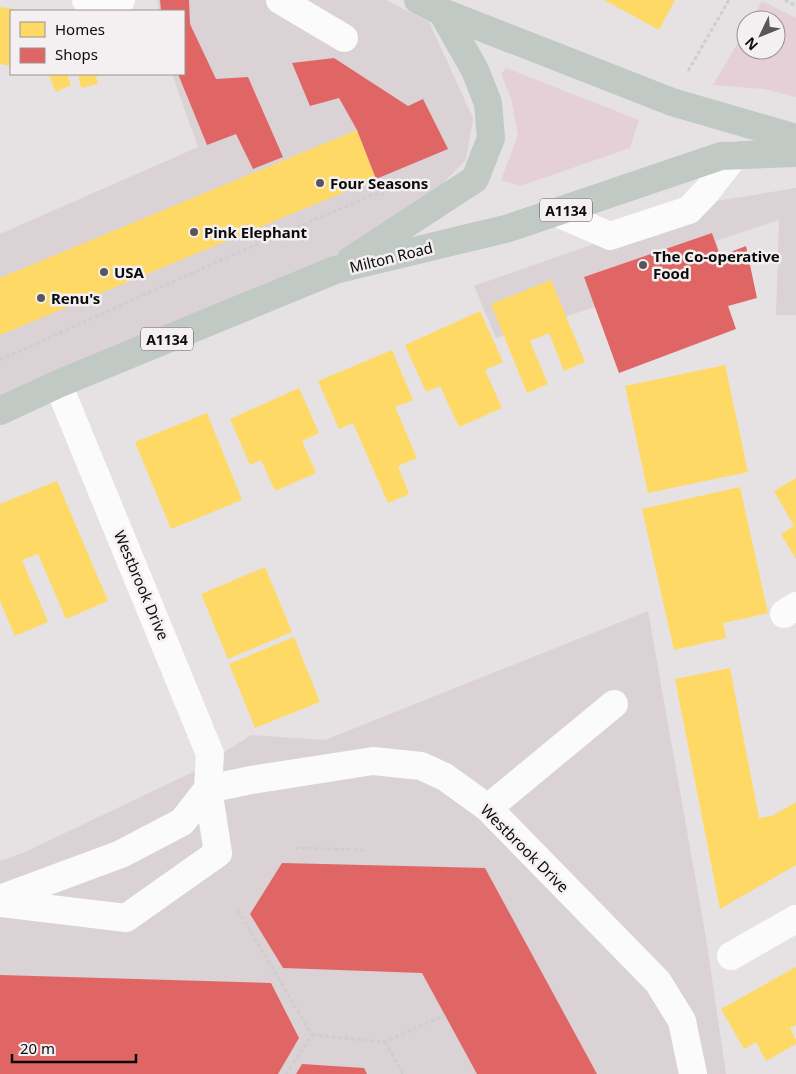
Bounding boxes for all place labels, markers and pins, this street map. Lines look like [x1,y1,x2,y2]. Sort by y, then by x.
place label: Four Seasons [330,173,428,193]
marker: Four Seasons [314,177,326,189]
place label: Pink Elephant [204,222,308,242]
marker: Pink Elephant [188,226,200,238]
place label: The Co-operative Food [653,246,780,283]
marker: The Co-operative Food [637,259,649,271]
place label: USA [114,262,145,282]
marker: USA [98,266,110,278]
place label: Renu's [51,288,100,308]
marker: Renu's [35,292,47,304]

